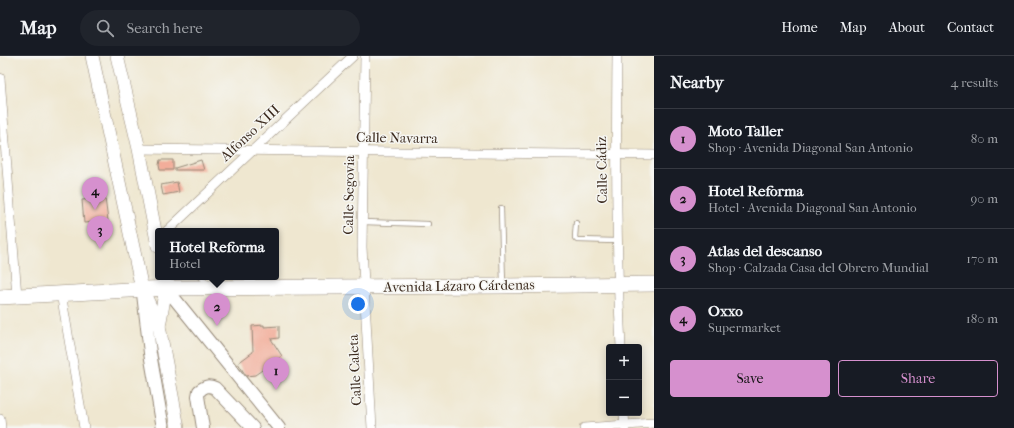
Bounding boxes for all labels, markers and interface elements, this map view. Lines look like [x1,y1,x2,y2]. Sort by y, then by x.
search box [80,10,360,46]
text: Map [20,17,56,39]
icon: search [94,17,116,39]
text: Search here [126,19,203,37]
text: Home [781,19,818,36]
text: Map [840,19,867,36]
text: About [889,19,925,36]
text: Contact [947,19,994,36]
text: Nearby [670,72,724,92]
text: 4 results [951,75,998,90]
street label: Alfonso XIII [216,101,284,165]
text: Moto Taller [708,122,783,140]
street label: Calle Navarra [356,129,439,147]
text: 1 [681,131,685,146]
text: 80 m [971,131,998,146]
street label: Calle Cádiz [593,136,611,204]
text: Shop · Avenida Diagonal San Antonio [708,140,913,155]
street label: Calle Segovia [340,155,358,235]
pin: 4 [82,177,108,210]
text: Hotel Reforma [708,182,803,200]
text: 2 [680,191,686,206]
text: 90 m [970,191,998,206]
text: Hotel · Avenida Diagonal San Antonio [708,200,917,215]
pin: 3 [87,216,113,249]
popup [155,228,279,280]
text: Hotel Reforma [169,238,265,256]
text: Atlas del descanso [708,242,822,260]
text: 3 [680,251,686,266]
text: 170 m [966,251,998,266]
text: Hotel [169,256,201,271]
text: Shop · Calzada Casa del Obrero Mundial [708,260,929,275]
street label: Avenida Lázaro Cárdenas [382,276,535,296]
pin: 2 [204,293,230,326]
your location [348,294,368,314]
text: Oxxo [708,302,743,320]
text: 4 [679,311,687,326]
text: 180 m [966,311,998,326]
text: Supermarket [708,320,781,335]
street label: Calle Caleta [345,333,365,406]
map controls [606,344,642,416]
button: + [606,344,642,380]
pin: 1 [263,357,289,390]
button: Save [670,360,830,397]
button: Share [838,360,998,397]
button: − [606,380,642,416]

